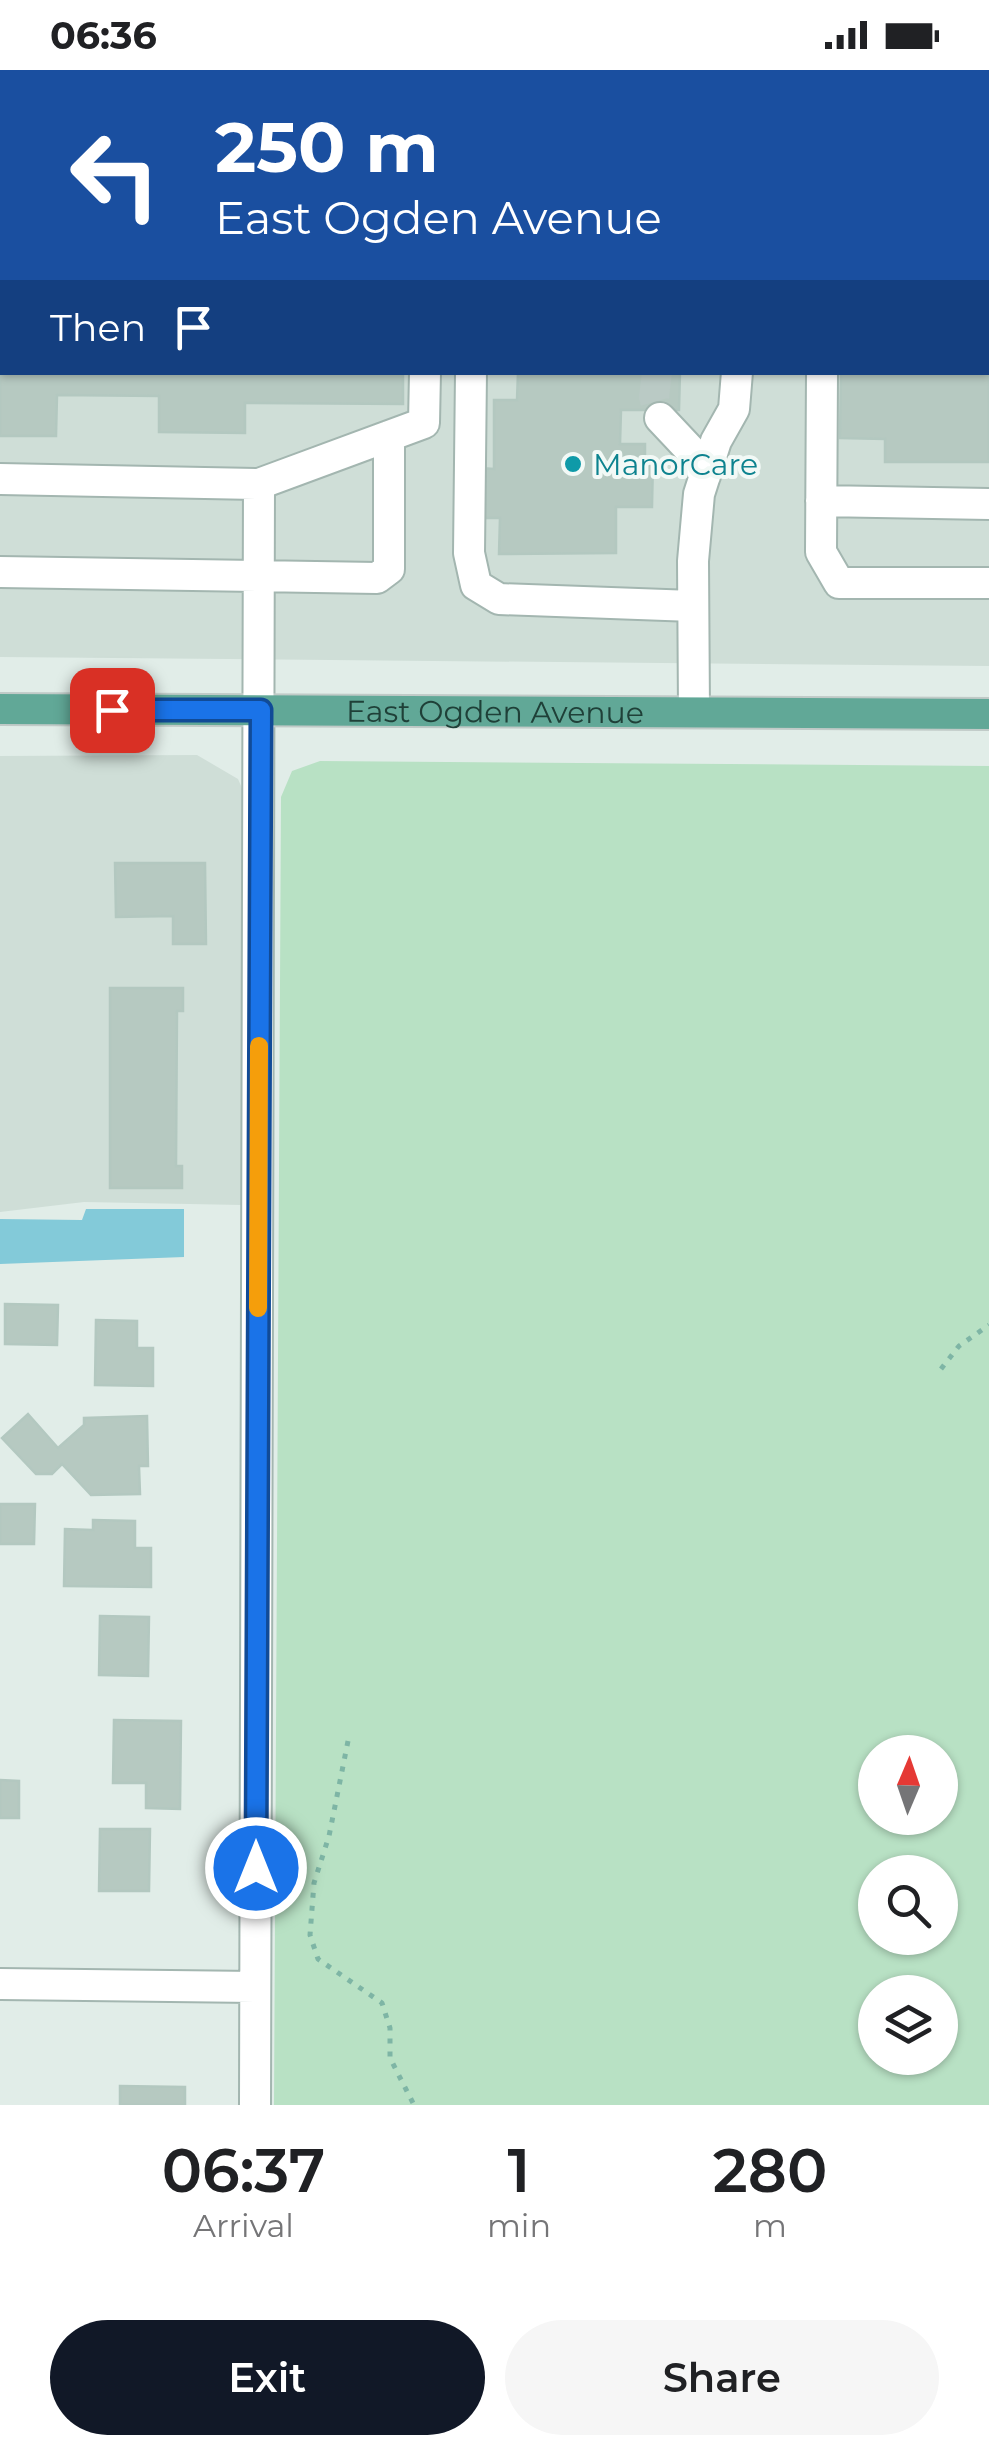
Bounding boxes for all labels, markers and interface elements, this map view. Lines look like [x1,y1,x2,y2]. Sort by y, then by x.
text: 06:36 [50,12,157,59]
text: 250 m [215,104,439,190]
icon: left [50,110,180,240]
text: East Ogden Avenue [215,190,662,245]
icon: arrive [166,300,221,355]
text: Then [50,304,146,351]
place label: ManorCare [593,446,758,483]
marker: ManorCare [562,453,584,475]
pin [70,668,155,753]
icon: arrive [85,683,140,738]
street label: East Ogden Avenue [346,692,644,731]
north arrow [858,1735,958,1835]
map controls [858,1735,958,2075]
position arrow [204,1816,308,1920]
button: search [858,1855,958,1955]
button: layers [858,1975,958,2075]
text: 06:37 [162,2134,325,2207]
text: 1 [508,2134,530,2207]
text: 280 [713,2134,827,2207]
text: Arrival [193,2206,294,2245]
text: min [487,2206,551,2245]
text: m [753,2206,787,2245]
button: Exit [50,2320,485,2435]
button: Share [505,2320,939,2435]

